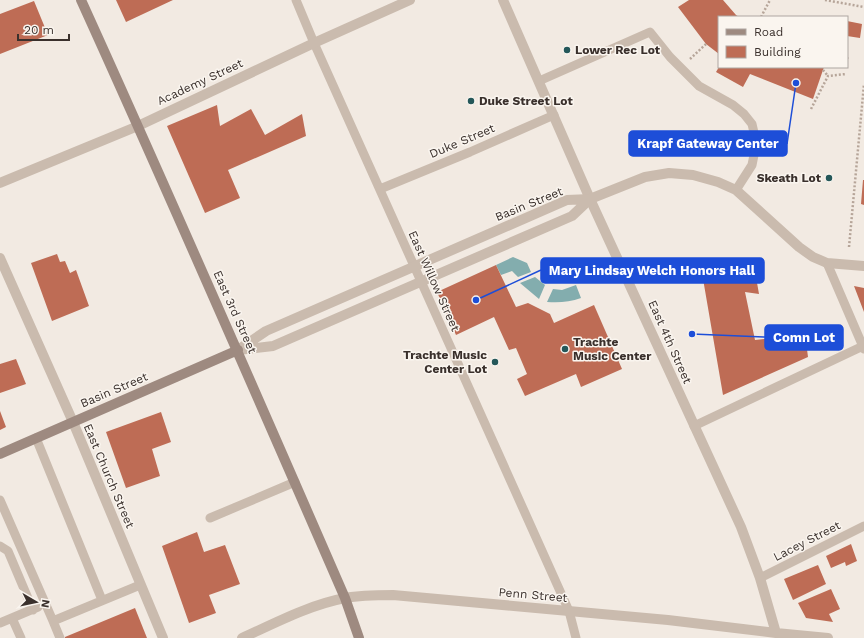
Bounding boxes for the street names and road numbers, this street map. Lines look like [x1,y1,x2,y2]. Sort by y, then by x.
street label: Academy Street [155,56,245,108]
street label: Duke Street [427,121,497,161]
street label: Basin Street [493,184,565,224]
street label: East Willow Street [406,229,462,333]
street label: East 3rd Street [210,268,260,356]
street label: East 4th Street [645,298,695,386]
street label: Basin Street [78,370,150,410]
street label: East Church Street [81,422,137,530]
street label: Lacey Street [771,518,843,564]
street label: Penn Street [498,585,568,605]

